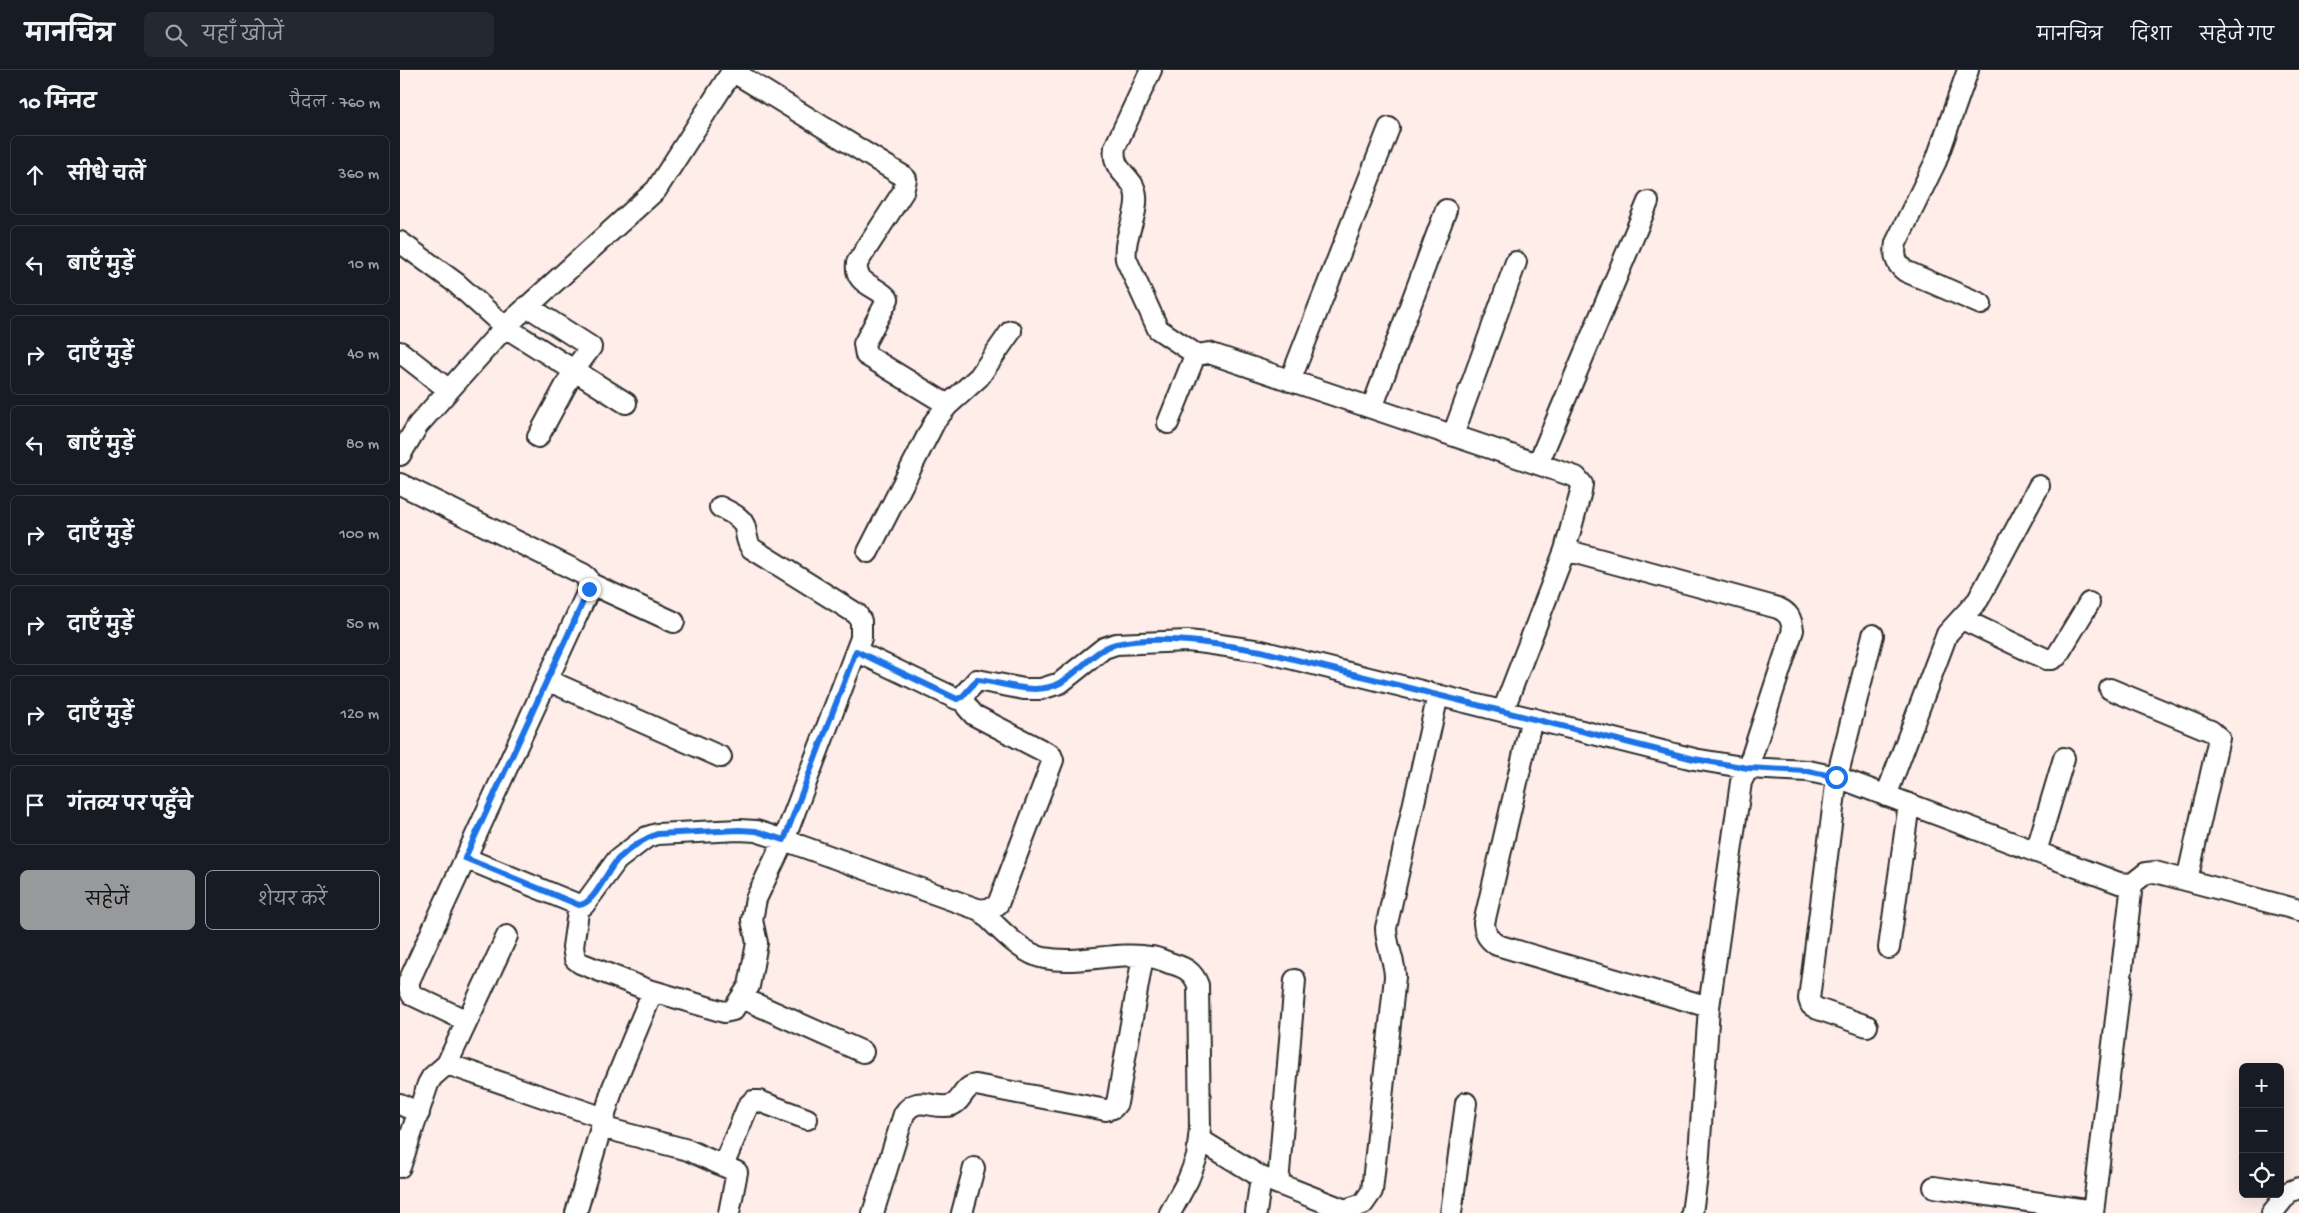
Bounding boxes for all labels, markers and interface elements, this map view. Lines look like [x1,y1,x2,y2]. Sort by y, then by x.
search box [144,12,494,57]
icon: search [162,21,190,49]
text: मानचित्र [25,22,114,51]
text: यहाँ खोजें [202,25,284,48]
text: मानचित्र [2037,26,2103,47]
text: दिशा [2131,26,2172,47]
text: सहेजे गए [2200,26,2274,47]
text: 10 मिनट [20,92,96,117]
text: पैदल · 760 m [290,95,380,114]
icon: ahead [21,161,49,189]
text: सीधे चलें [68,165,145,188]
text: 360 m [338,166,379,185]
icon: left [21,251,49,279]
text: बाएँ मुड़ें [68,255,134,278]
text: 10 m [348,256,379,275]
icon: right [21,341,49,369]
text: दाएँ मुड़ें [68,345,134,368]
text: 40 m [347,346,379,365]
icon: left [21,431,49,459]
text: बाएँ मुड़ें [68,435,134,458]
text: 80 m [346,436,379,455]
icon: right [21,521,49,549]
text: दाएँ मुड़ें [68,525,134,548]
text: 100 m [339,526,379,545]
route end [578,578,601,601]
icon: right [21,611,49,639]
text: दाएँ मुड़ें [68,615,134,638]
text: 50 m [346,616,379,635]
icon: right [21,701,49,729]
text: दाएँ मुड़ें [68,705,134,728]
text: 120 m [340,706,379,725]
route start [1825,766,1848,789]
icon: arrive [21,791,49,819]
text: गंतव्य पर पहुँचे [68,795,192,818]
button: सहेजें [20,870,195,930]
button: शेयर करें [205,870,380,930]
map controls [2239,1063,2284,1198]
button: + [2239,1063,2284,1108]
button: − [2239,1108,2284,1153]
button: locate [2239,1153,2284,1198]

